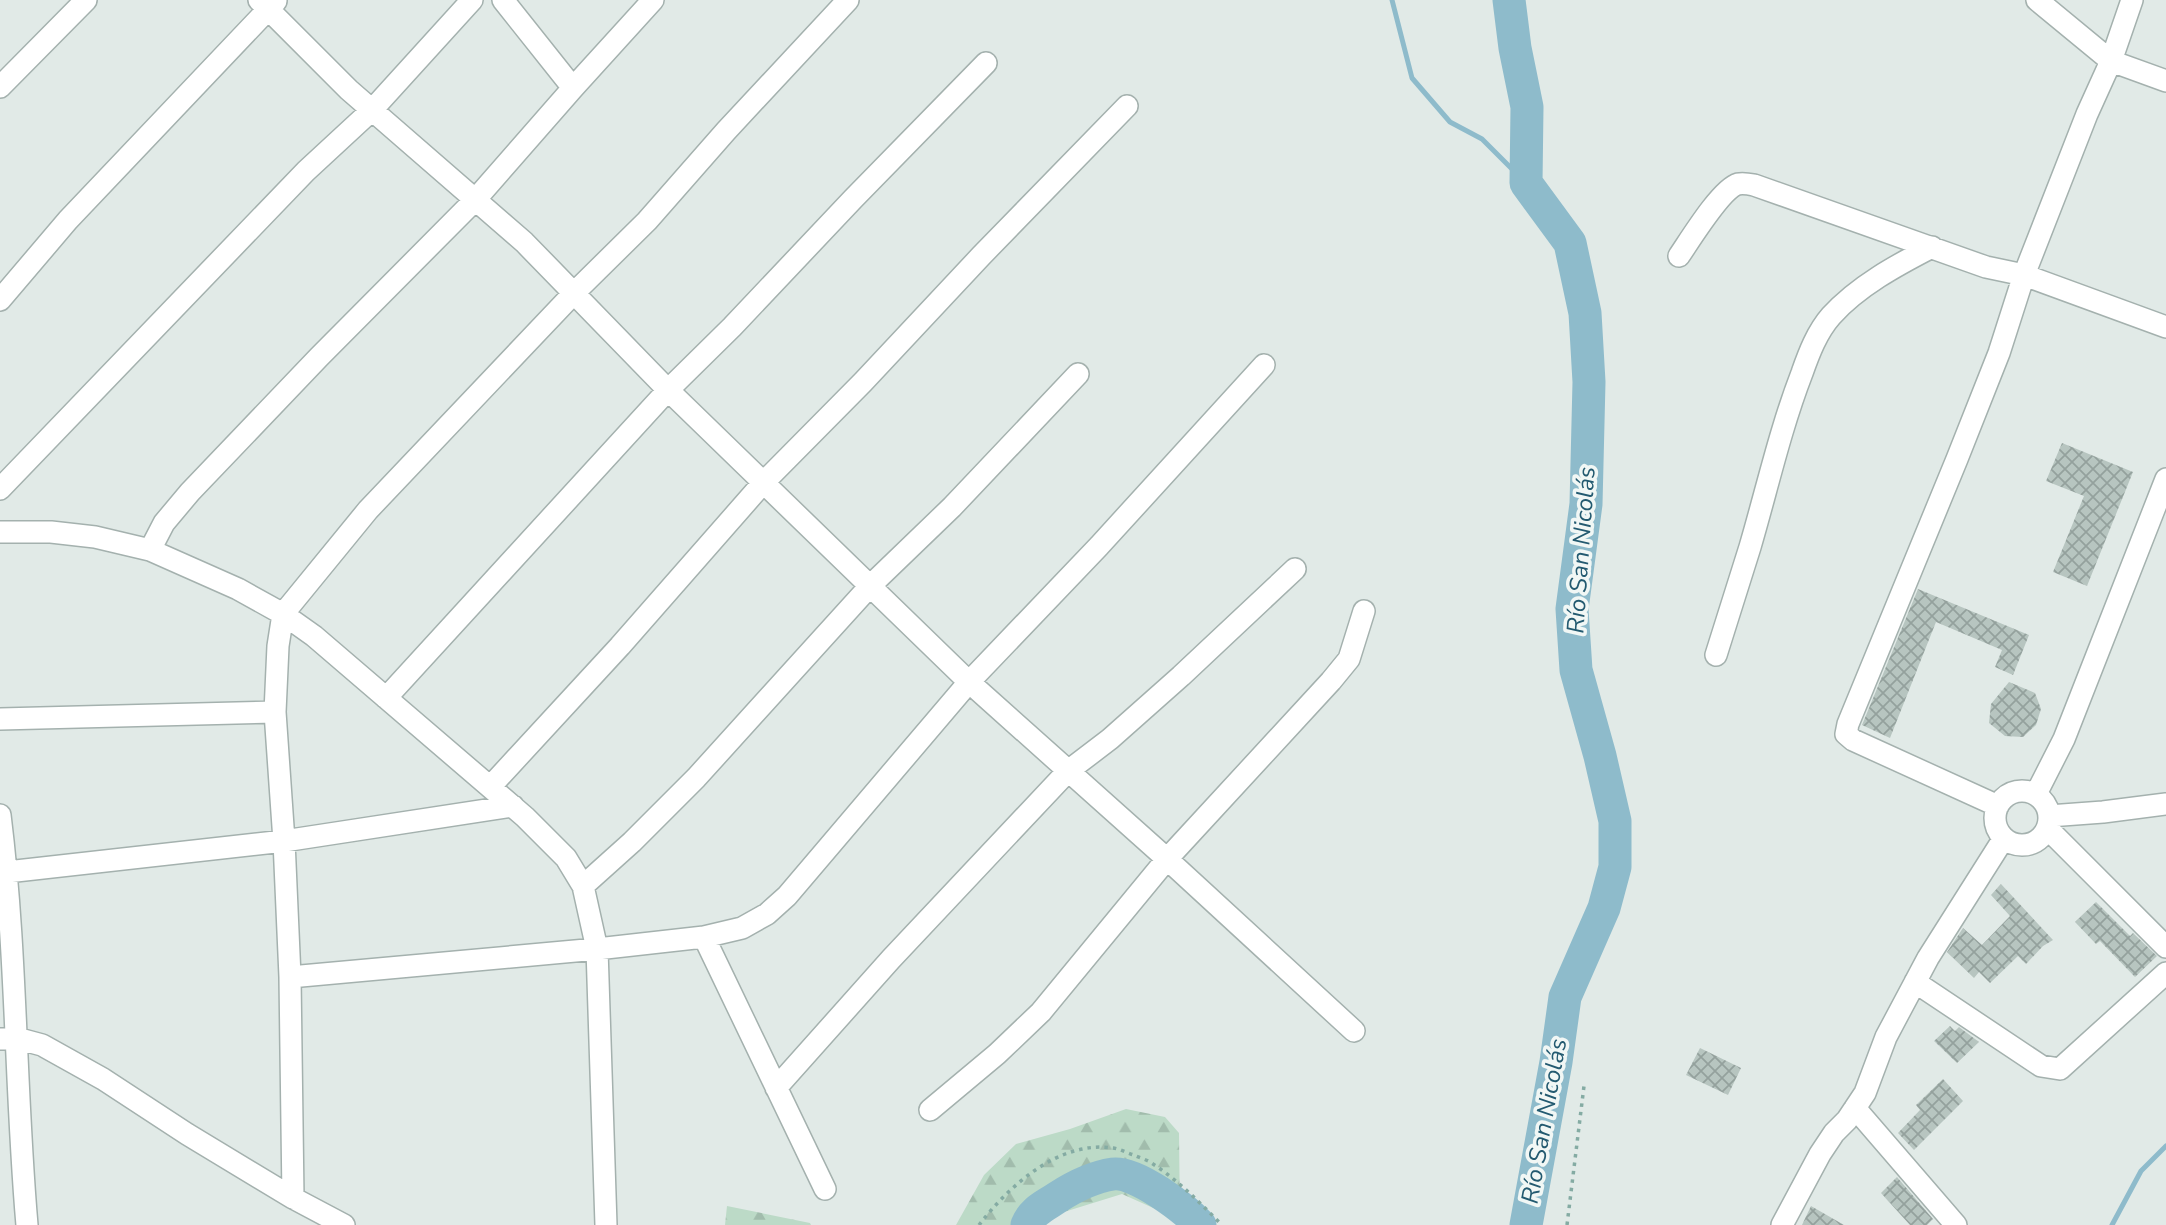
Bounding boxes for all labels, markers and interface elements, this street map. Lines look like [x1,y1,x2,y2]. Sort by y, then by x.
water label: Río San Nicolás [1559,465,1603,635]
water label: Río San Nicolás [1514,1036,1574,1206]

